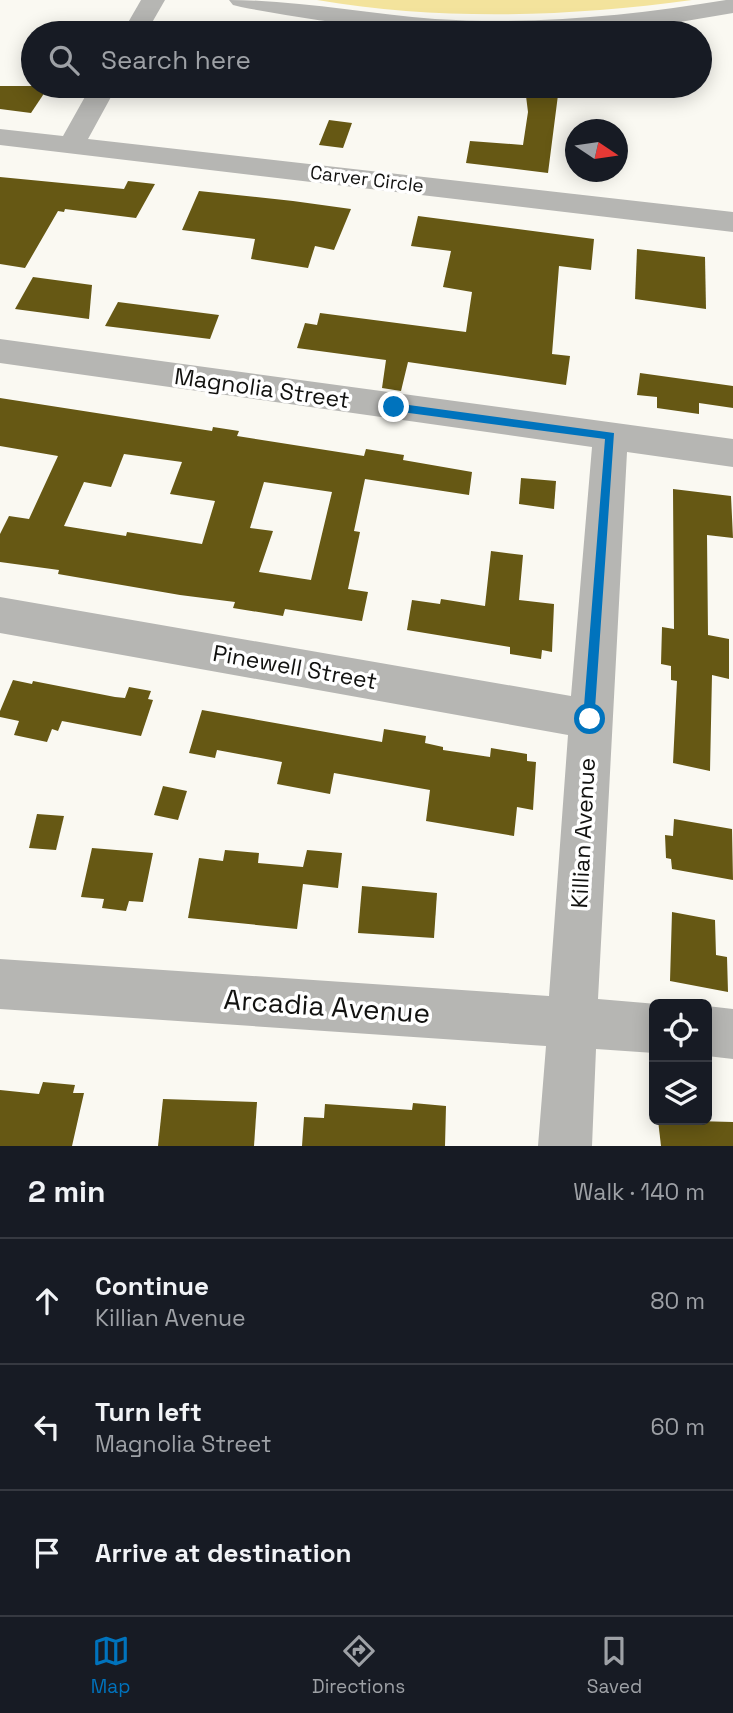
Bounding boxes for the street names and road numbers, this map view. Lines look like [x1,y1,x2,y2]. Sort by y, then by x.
street label: Carver Circle [309,160,425,198]
street label: Magnolia Street [172,361,352,415]
street label: Pinewell Street [211,638,379,696]
street label: Killian Avenue [564,757,602,909]
street label: Arcadia Avenue [223,981,431,1031]

